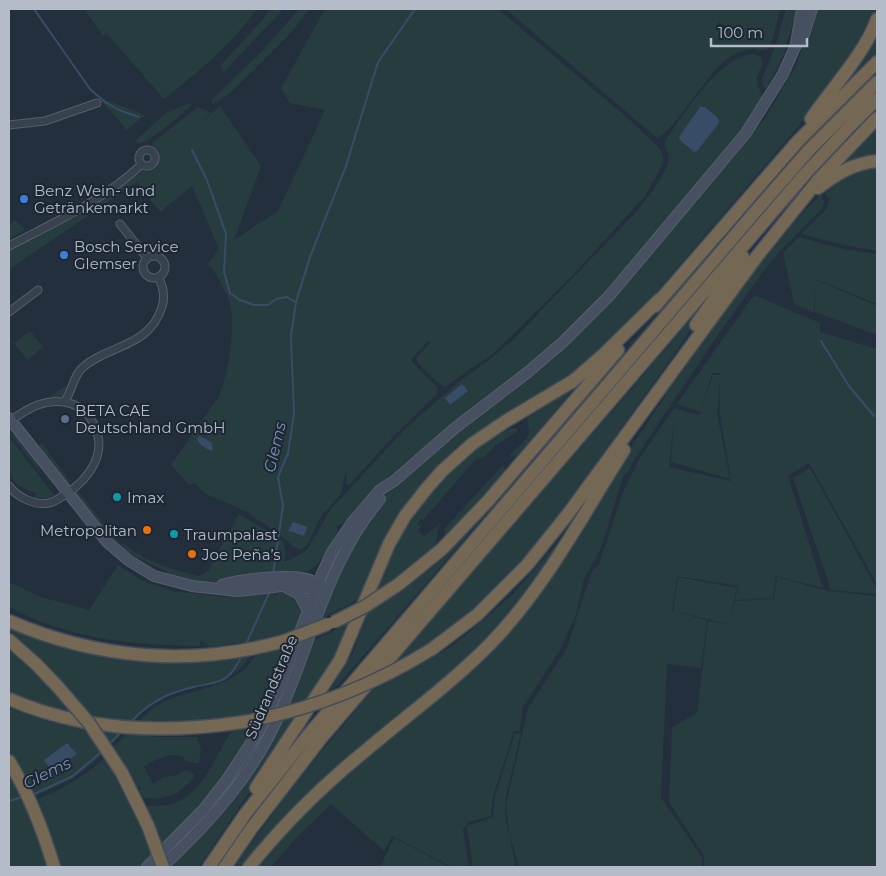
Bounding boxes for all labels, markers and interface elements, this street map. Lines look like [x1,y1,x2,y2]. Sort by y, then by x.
scale bar [711,15,807,47]
text: 100 m [718,23,763,42]
place label: Benz Wein- und Getränkemarkt [34,181,155,217]
marker: Benz Wein- und Getränkemarkt [18,193,30,205]
place label: Bosch Service Glemser [74,237,179,273]
marker: Bosch Service Glemser [58,249,70,261]
place label: BETA CAE Deutschland GmbH [75,401,225,437]
marker: BETA CAE Deutschland GmbH [59,413,71,425]
water label: Glems [260,420,290,474]
place label: Imax [127,488,164,507]
marker: Imax [111,491,123,503]
place label: Metropolitan [40,521,137,540]
marker: Metropolitan [141,524,153,536]
place label: Traumpalast [184,525,278,544]
marker: Traumpalast [168,528,180,540]
place label: Joe Peña’s [201,545,281,564]
marker: Joe Peña’s [186,548,198,560]
street label: Südrandstraße [241,632,301,742]
water label: Glems [20,753,74,793]

